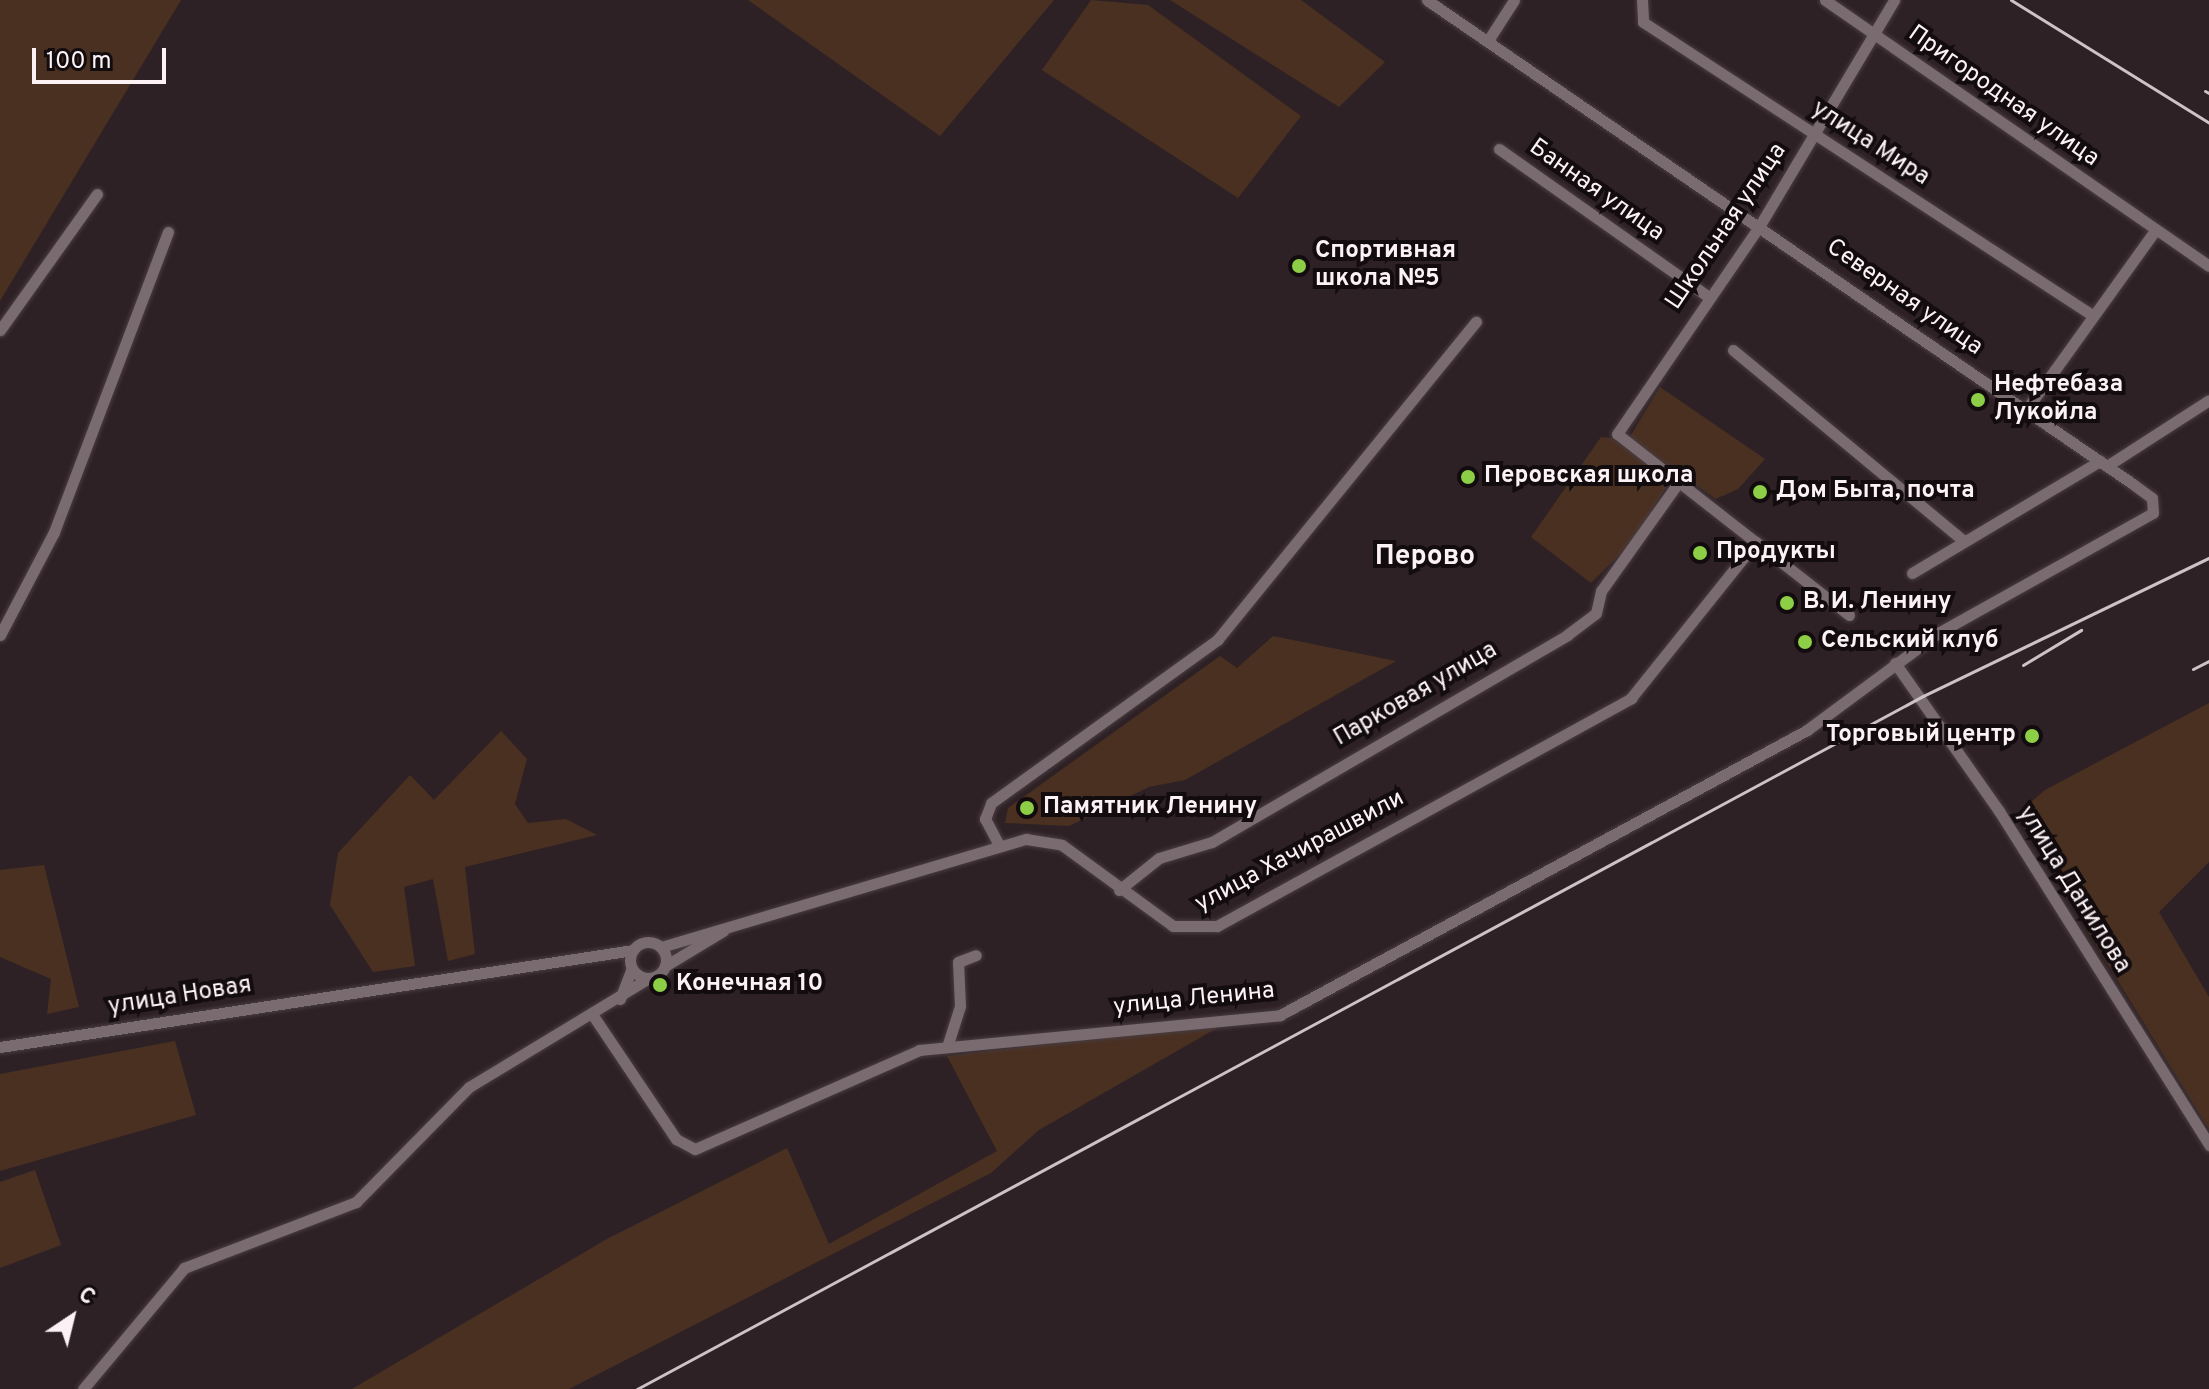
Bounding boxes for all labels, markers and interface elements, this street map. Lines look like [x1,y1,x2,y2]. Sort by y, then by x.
street label: Пригородная улица [1902,20,2104,174]
scale bar [36,32,170,82]
text: 100 m [46,47,112,77]
street label: улица Мира [1806,95,1934,193]
street label: Банная улица [1523,134,1669,248]
street label: Школьная улица [1661,138,1793,316]
street label: Северная улица [1820,233,1988,363]
place label: Спортивная школа №5 [1315,238,1456,294]
marker: Спортивная школа №5 [1290,257,1308,275]
place label: Нефтебаза Лукойла [1994,372,2123,428]
marker: Нефтебаза Лукойла [1969,391,1987,409]
place label: Перовская школа [1484,463,1693,491]
marker: Перовская школа [1459,468,1477,486]
place label: Дом Быта, почта [1776,478,1975,506]
marker: Дом Быта, почта [1751,483,1769,501]
place label: Продукты [1716,539,1836,567]
district label: Перово [1375,540,1475,574]
marker: Продукты [1691,544,1709,562]
place label: В. И. Ленину [1803,589,1951,617]
marker: В. И. Ленину [1778,594,1796,612]
place label: Сельский клуб [1821,628,1998,656]
marker: Сельский клуб [1796,633,1814,651]
street label: Парковая улица [1329,637,1503,753]
place label: Торговый центр [1826,722,2016,750]
marker: Торговый центр [2023,727,2041,745]
street label: улица Хачирашвили [1191,785,1409,919]
place label: Памятник Ленину [1043,794,1257,822]
marker: Памятник Ленину [1018,799,1036,817]
street label: улица Данилова [2010,801,2136,979]
street label: улица Новая [106,971,254,1023]
place label: Конечная 10 [676,971,823,999]
marker: Конечная 10 [651,976,669,994]
street label: улица Ленина [1112,977,1276,1023]
north arrow [32,1277,112,1357]
text: С [73,1282,100,1312]

